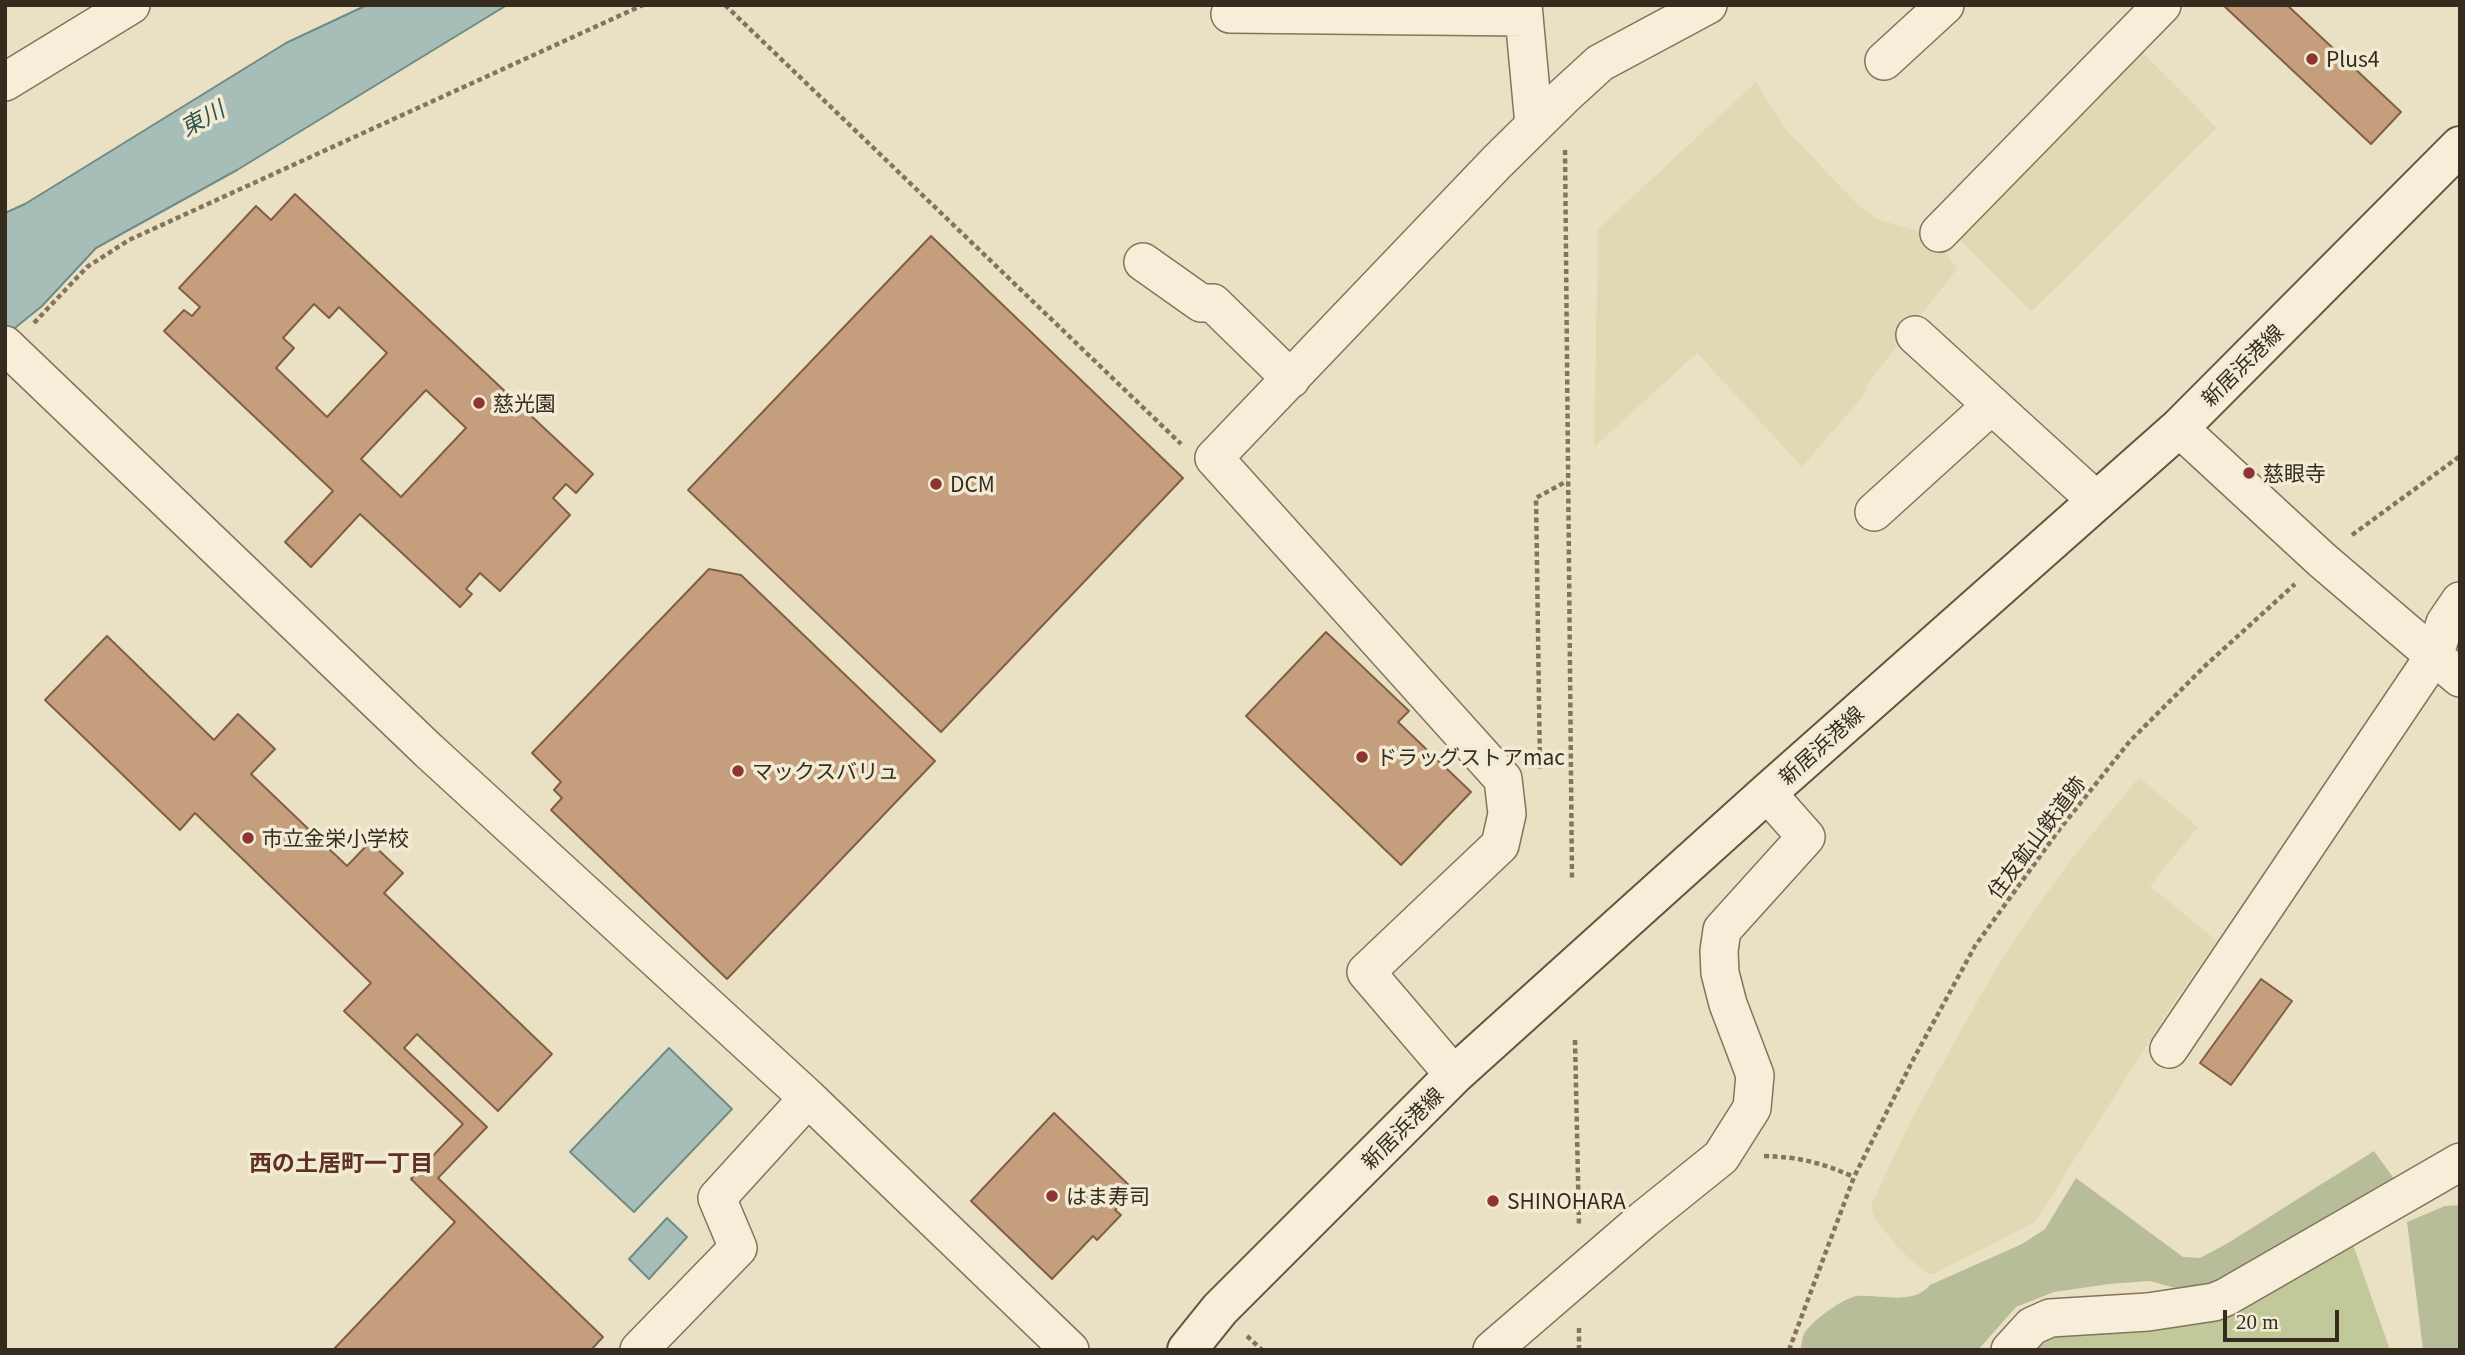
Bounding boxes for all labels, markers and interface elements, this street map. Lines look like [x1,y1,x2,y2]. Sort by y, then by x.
place label: Plus4 [2326,46,2379,72]
marker: Plus4 [2304,51,2320,67]
water label: 東川 [175,95,229,141]
street label: 新居浜港線 [2196,319,2288,411]
place label: 慈光園 [493,390,556,416]
marker: 慈光園 [471,395,487,411]
place label: 慈眼寺 [2263,460,2326,486]
marker: 慈眼寺 [2241,465,2257,481]
place label: DCM [950,471,995,497]
marker: DCM [928,476,944,492]
street label: 新居浜港線 [1774,701,1868,789]
place label: ドラッグストアmac [1376,744,1565,770]
marker: ドラッグストアmac [1354,749,1370,765]
place label: マックスバリュ [752,758,899,784]
marker: マックスバリュ [730,763,746,779]
street label: 住友鉱山鉄道跡 [1982,771,2090,903]
place label: 市立金栄小学校 [262,825,409,851]
marker: 市立金栄小学校 [240,830,256,846]
street label: 新居浜港線 [1356,1082,1448,1174]
district label: 西の土居町一丁目 [249,1148,433,1176]
place label: はま寿司 [1066,1183,1150,1209]
marker: はま寿司 [1044,1188,1060,1204]
place label: SHINOHARA [1507,1188,1626,1214]
marker: SHINOHARA [1485,1193,1501,1209]
scale bar [2227,1296,2342,1340]
text: 20 m [2236,1310,2279,1334]

